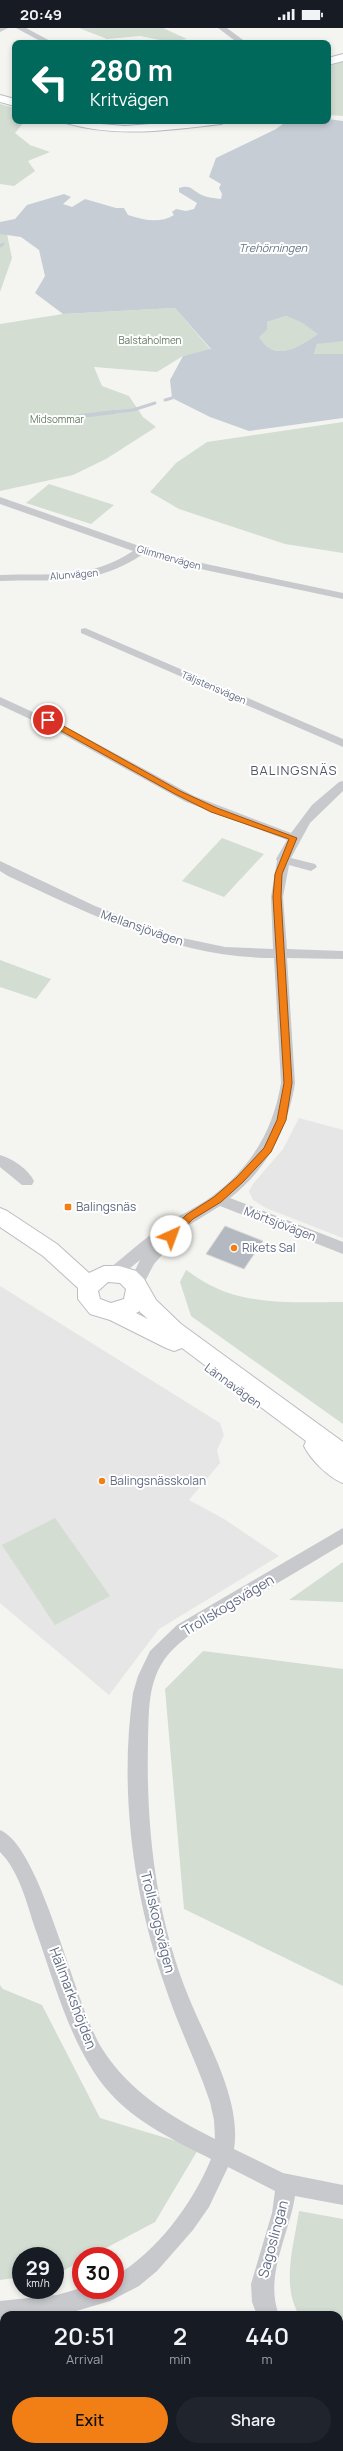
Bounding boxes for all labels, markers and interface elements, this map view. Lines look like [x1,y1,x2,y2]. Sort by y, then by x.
text: 20:49 [20,4,62,25]
text: 280 m [90,51,173,89]
icon: left [24,56,76,108]
text: Kritvägen [90,87,169,111]
water label: Trehörningen [239,240,308,255]
park label: Balstaholmen [118,333,182,347]
park label: Midsommar [30,412,84,426]
street label: Glimmervägen [135,541,203,573]
street label: Alunvägen [49,565,99,583]
street label: Täljstensvägen [179,667,249,707]
pin [31,703,65,737]
icon: arrive [37,709,59,731]
district label: BALINGSNÄS [251,761,337,779]
street label: Mellansjövägen [99,905,186,950]
place label: Balingsnäs [76,1198,136,1215]
marker: Balingsnäs [63,1202,73,1212]
street label: Mörtsjövägen [242,1202,319,1245]
position arrow [150,1215,192,1257]
place label: Rikets Sal [242,1239,296,1256]
marker: Rikets Sal [229,1243,239,1253]
street label: Lännavägen [201,1359,265,1412]
place label: Balingsnässkolan [110,1472,206,1489]
marker: Balingsnässkolan [97,1476,107,1486]
street label: Trollskogsvägen [178,1570,277,1640]
street label: Trollskogsvägen [137,1869,180,1975]
street label: Hällmarkshöjden [45,1944,102,2051]
street label: Sagoslingan [253,2198,292,2280]
speed limit sign: 30 [72,2247,124,2299]
text: 29 [26,2254,50,2281]
text: km/h [26,2276,50,2290]
text: 20:51 [54,2319,115,2352]
text: 2 [173,2319,187,2352]
text: 440 [245,2319,289,2352]
text: Arrival [66,2350,103,2368]
text: min [169,2350,191,2368]
text: m [261,2350,273,2368]
button: Exit [12,2397,168,2443]
button: Share [176,2397,331,2443]

